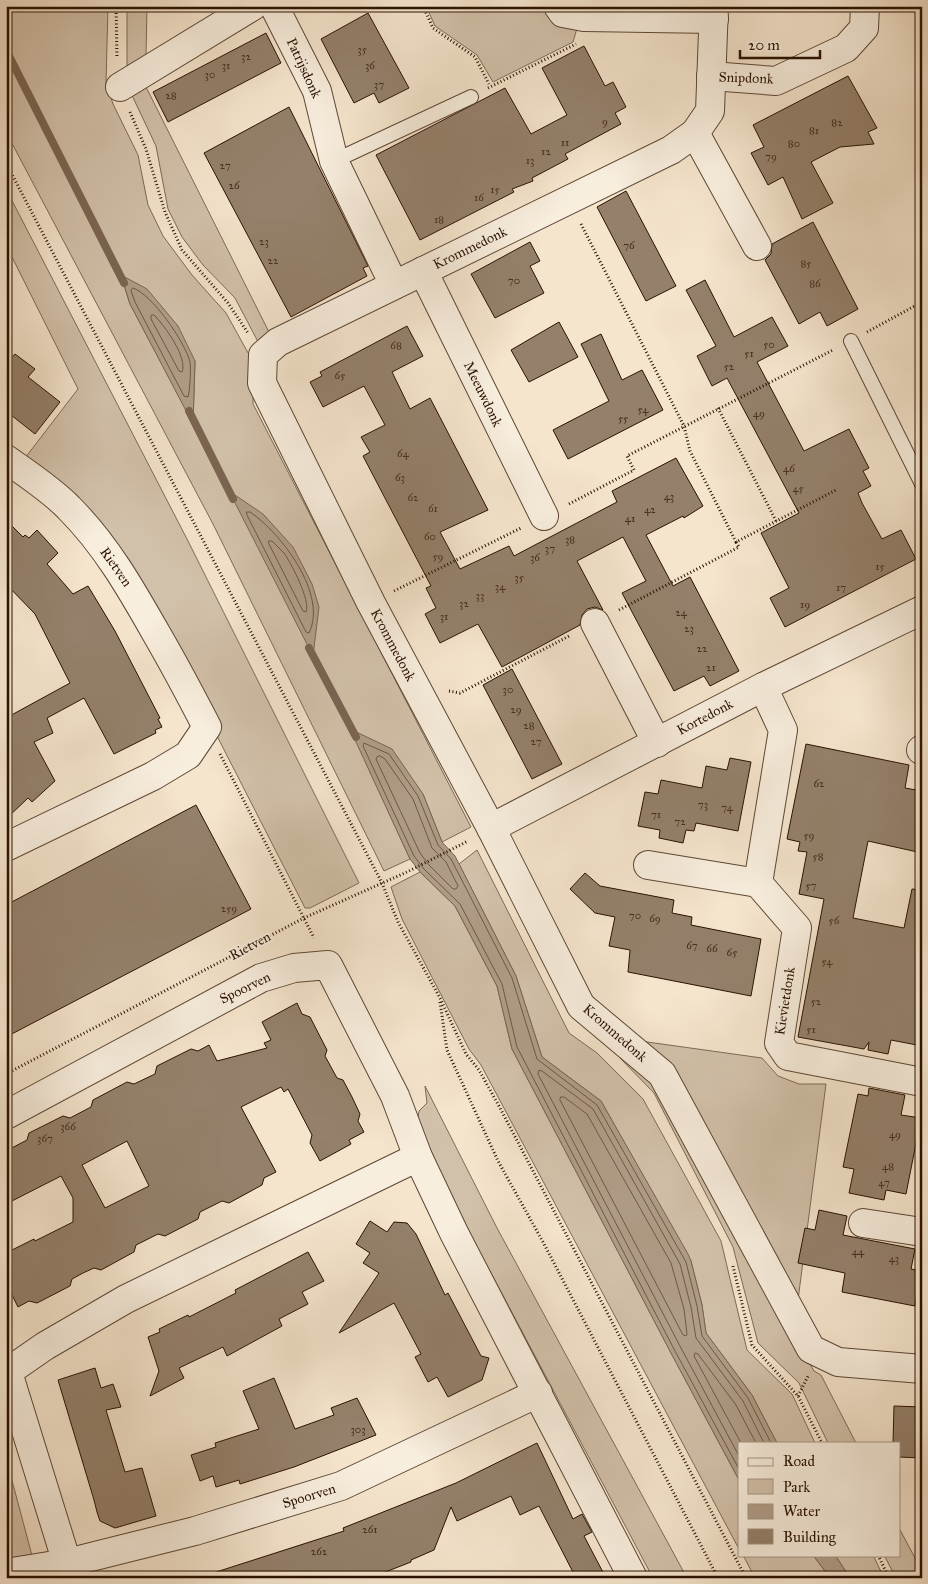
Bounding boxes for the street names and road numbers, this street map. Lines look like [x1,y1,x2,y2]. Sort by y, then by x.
street label: Patrijsdonk [283,35,326,101]
street label: Snipdonk [718,69,774,87]
street label: Krommedonk [430,223,510,273]
street label: Meeuwdonk [460,358,506,430]
street label: Rietven [96,544,136,590]
street label: Krommedonk [367,606,419,685]
street label: Kortedonk [674,695,736,739]
street label: Rietven [226,928,274,964]
street label: Kievietdonk [771,965,799,1036]
street label: Spoorven [217,968,274,1008]
street label: Krommedonk [579,1000,651,1066]
street label: Spoorven [280,1480,338,1512]

